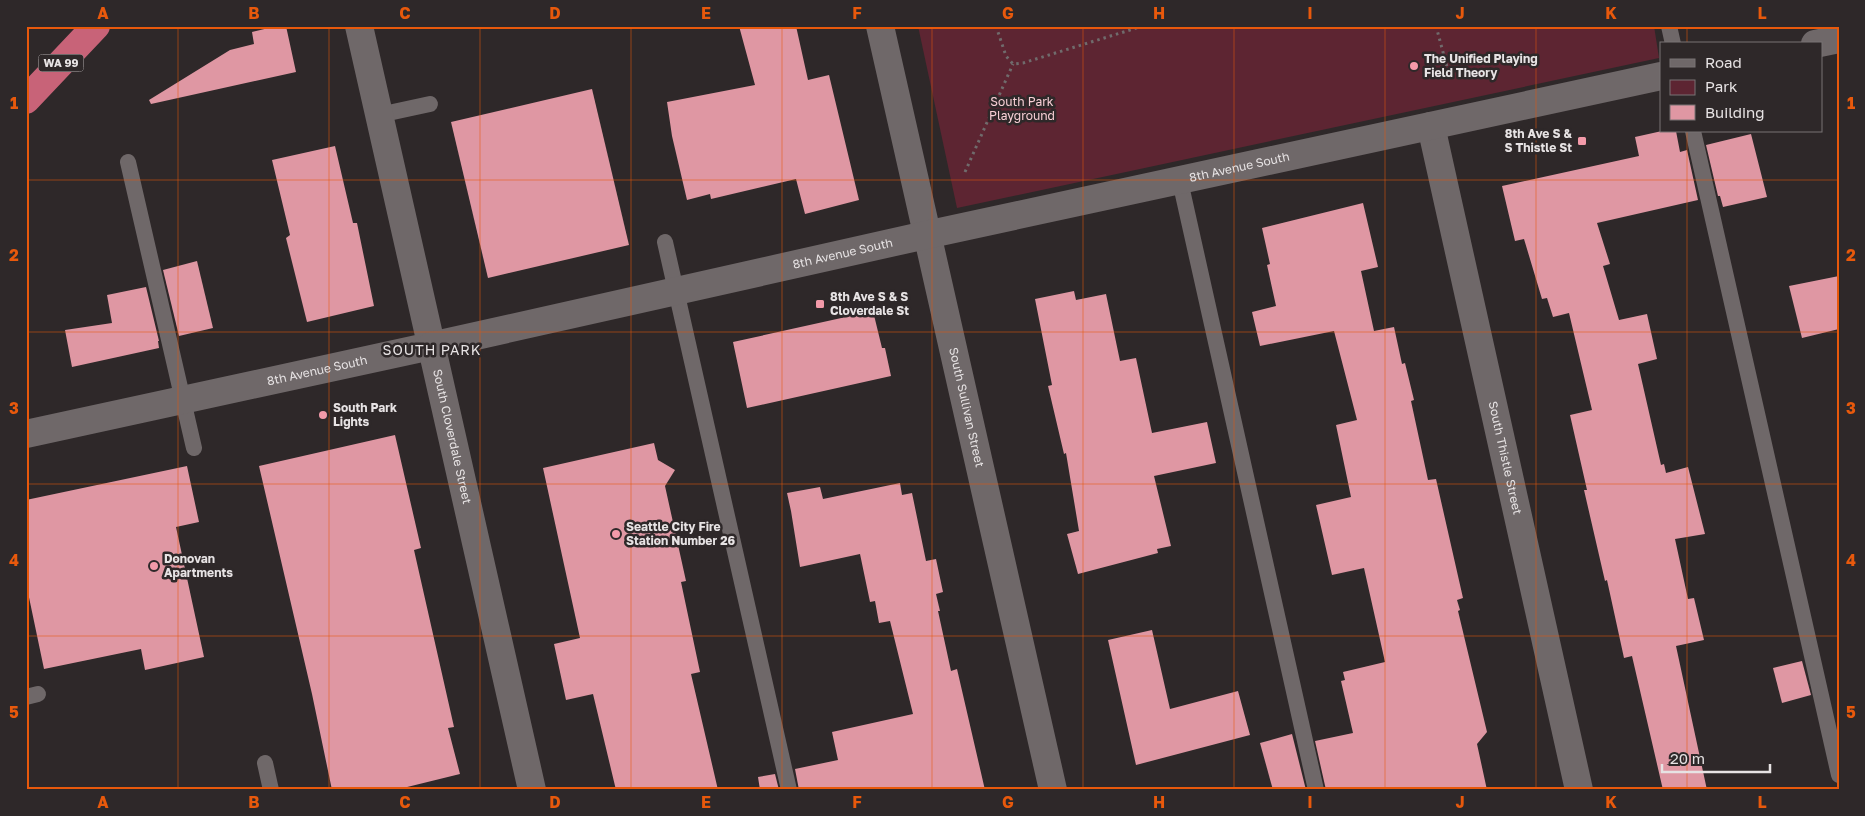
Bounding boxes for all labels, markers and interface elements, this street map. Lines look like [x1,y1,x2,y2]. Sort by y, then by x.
text: A [97,3,109,23]
text: B [248,3,260,23]
text: C [399,3,411,23]
text: D [549,3,561,23]
text: E [701,3,711,23]
text: F [852,3,862,23]
text: G [1002,3,1014,23]
text: H [1153,3,1165,23]
text: I [1307,3,1313,23]
text: J [1455,3,1465,23]
text: K [1605,3,1617,23]
text: L [1757,3,1767,23]
legend [1660,42,1822,132]
place label: The Unified Playing Field Theory [1424,51,1538,80]
text: Road [1705,53,1742,71]
road number: WA 99 [38,54,84,72]
marker: The Unified Playing Field Theory [1408,60,1420,72]
text: Park [1705,77,1738,95]
text: 1 [10,93,18,113]
text: 1 [1847,93,1855,113]
park label: South Park Playground [989,94,1055,123]
text: Building [1705,103,1765,121]
place label: 8th Ave S & S Thistle St [1504,126,1572,155]
marker: 8th Ave S & S Thistle St [1576,135,1588,147]
street label: 8th Avenue South [1188,149,1291,185]
street label: 8th Avenue South [791,235,894,272]
text: 2 [9,245,19,265]
text: 2 [1846,245,1856,265]
place label: 8th Ave S & S Cloverdale St [830,289,909,318]
marker: 8th Ave S & S Cloverdale St [814,298,826,310]
district label: SOUTH PARK [383,341,481,358]
street label: South Sullivan Street [946,346,988,469]
street label: 8th Avenue South [266,352,369,388]
street label: South Cloverdale Street [430,368,475,506]
text: 3 [9,398,19,418]
text: 3 [1846,398,1856,418]
place label: South Park Lights [333,400,397,429]
street label: South Thistle Street [1486,400,1525,516]
marker: South Park Lights [317,409,329,421]
place label: Seattle City Fire Station Number 26 [626,519,735,548]
marker: Seattle City Fire Station Number 26 [610,528,622,540]
text: 4 [9,550,19,570]
text: 4 [1846,550,1856,570]
place label: Donovan Apartments [164,551,233,580]
marker: Donovan Apartments [148,560,160,572]
text: 5 [9,702,19,722]
text: 5 [1846,702,1856,722]
scale bar [1662,741,1770,773]
text: 20 m [1670,749,1705,767]
text: A [97,792,109,812]
text: B [248,792,260,812]
text: C [399,792,411,812]
text: D [549,792,561,812]
text: E [701,792,711,812]
text: F [852,792,862,812]
text: G [1002,792,1014,812]
text: H [1153,792,1165,812]
text: I [1307,792,1313,812]
text: J [1455,792,1465,812]
text: K [1605,792,1617,812]
text: L [1757,792,1767,812]

